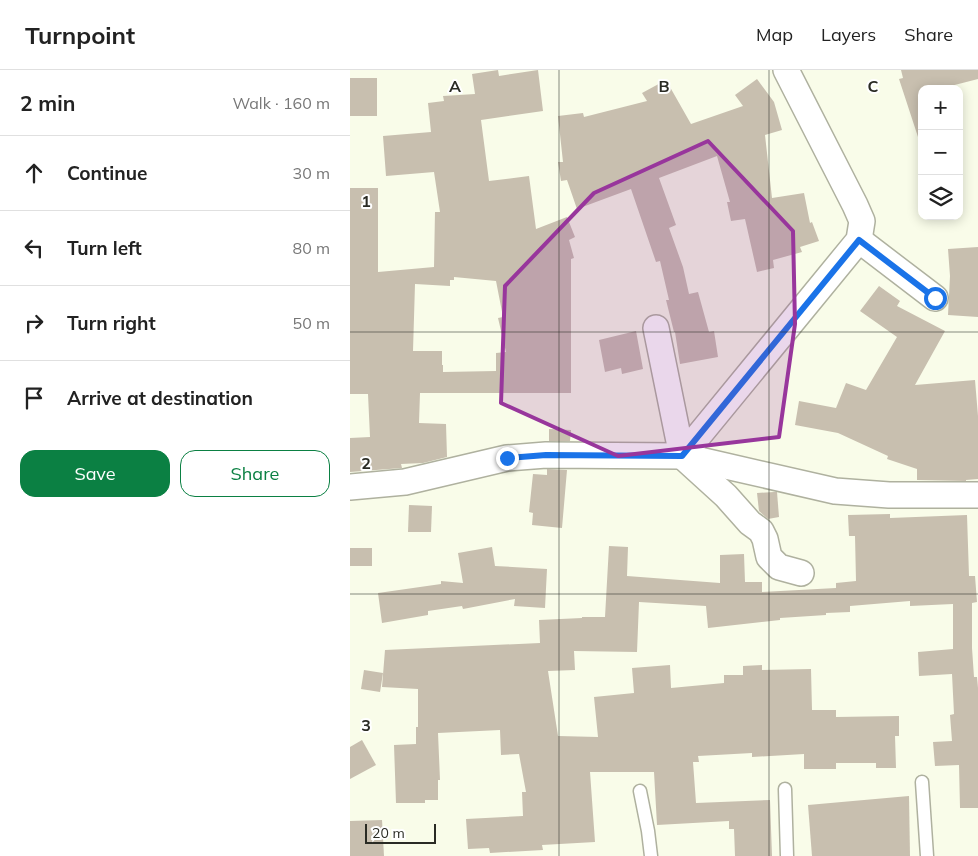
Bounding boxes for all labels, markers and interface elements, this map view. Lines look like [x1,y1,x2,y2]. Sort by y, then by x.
text: Turnpoint [25,20,135,50]
text: Map [756,23,793,46]
text: Layers [821,23,876,46]
text: Share [904,23,953,46]
text: A [449,76,461,96]
text: B [658,76,670,96]
text: C [868,76,879,96]
map controls [918,85,963,220]
button: + [918,85,963,130]
text: 2 min [20,90,75,116]
text: Walk · 160 m [232,93,330,113]
button: − [918,130,963,175]
icon: ahead [20,159,48,187]
text: Continue [67,161,147,185]
text: 30 m [293,163,330,183]
button: layers [918,175,963,220]
text: 1 [361,191,371,211]
icon: left [20,234,48,262]
text: Turn left [67,236,142,260]
text: 80 m [293,238,330,258]
route start [924,287,947,310]
icon: right [20,309,48,337]
text: Turn right [67,311,156,335]
text: 50 m [293,313,330,333]
icon: arrive [20,384,48,412]
text: Arrive at destination [67,386,253,410]
route end [496,447,519,470]
button: Save [20,450,170,497]
button: Share [180,450,330,497]
text: 2 [361,453,371,473]
text: 3 [361,715,371,735]
scale bar [365,821,436,844]
text: 20 m [372,824,405,842]

